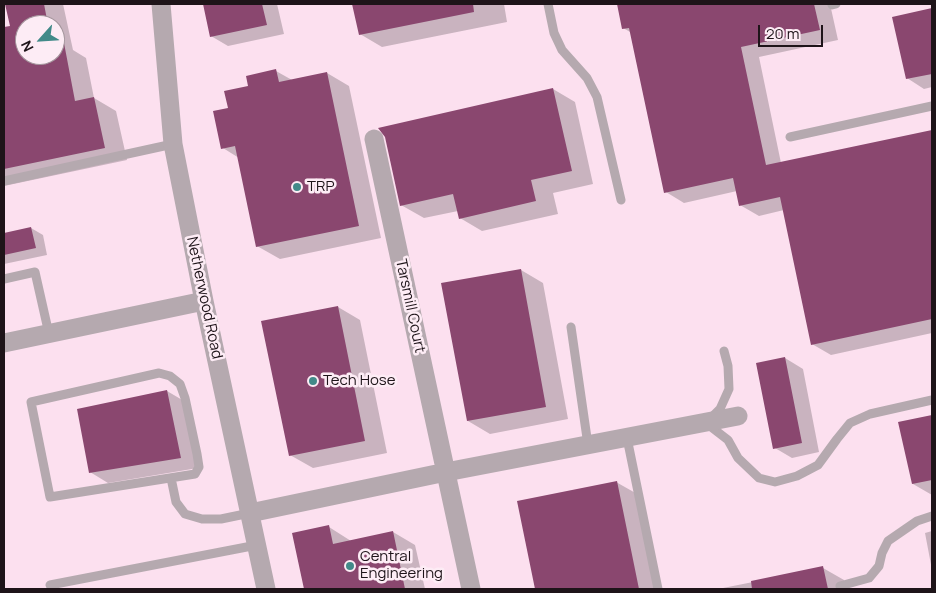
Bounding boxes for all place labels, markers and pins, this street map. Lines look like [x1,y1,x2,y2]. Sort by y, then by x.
place label: TRP [307,178,334,196]
marker: TRP [291,181,303,193]
place label: Tech Hose [323,372,395,390]
marker: Tech Hose [307,375,319,387]
place label: Central Engineering [360,548,443,583]
marker: Central Engineering [344,560,356,572]

